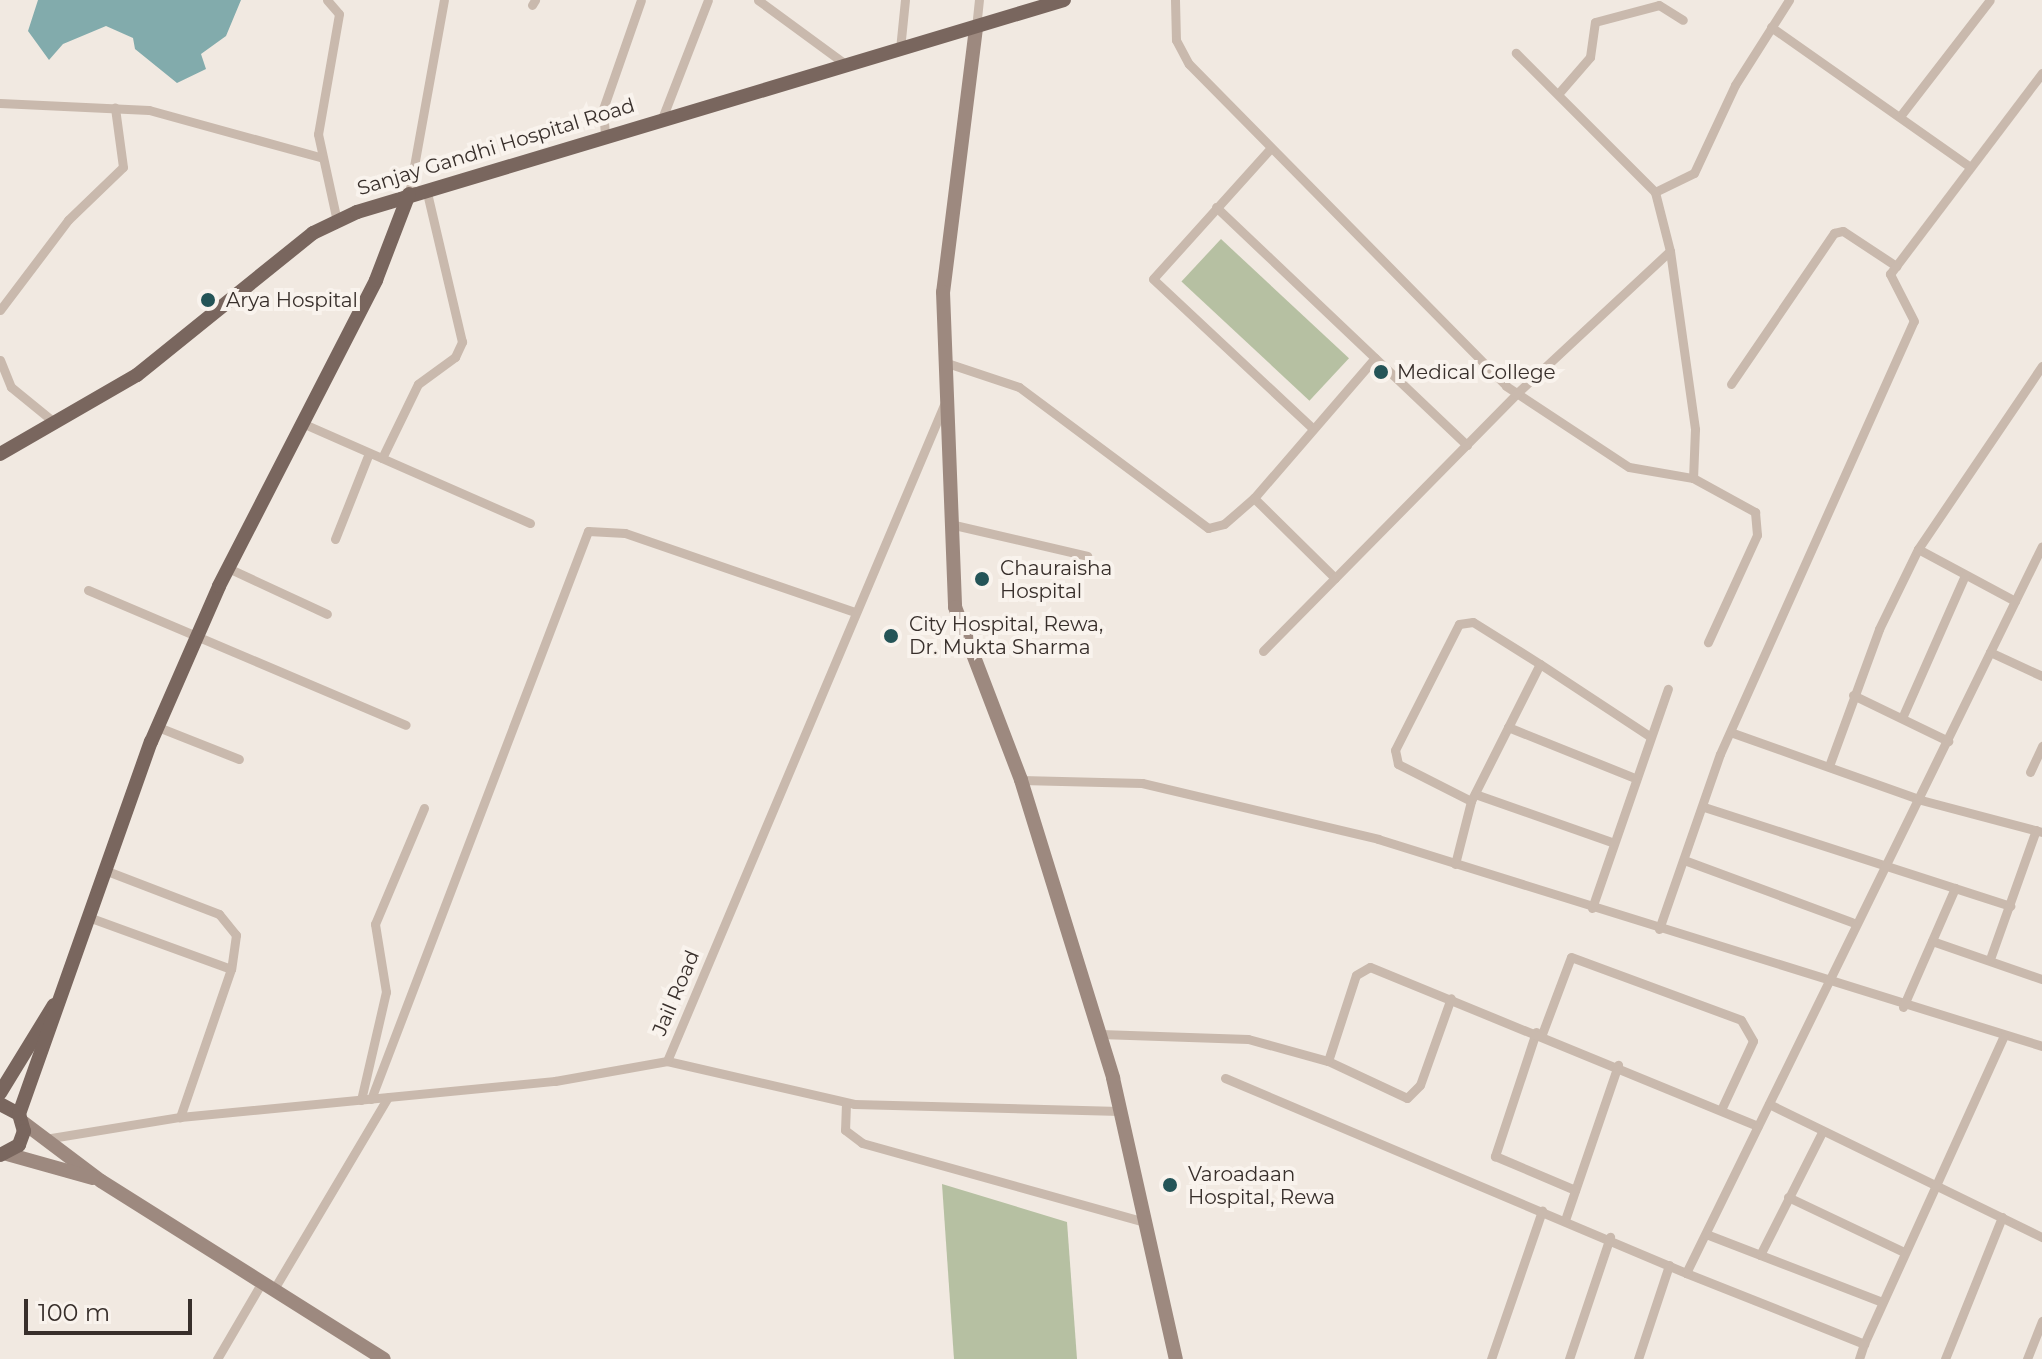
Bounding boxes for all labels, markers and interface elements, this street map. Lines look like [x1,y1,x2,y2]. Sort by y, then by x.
street label: Sanjay Gandhi Hospital Road [354,93,638,201]
place label: Arya Hospital [226,288,358,312]
marker: Arya Hospital [197,289,219,311]
place label: Medical College [1397,360,1556,384]
marker: Medical College [1372,363,1390,381]
place label: Chauraisha Hospital [1000,556,1112,603]
marker: Chauraisha Hospital [971,568,993,590]
place label: City Hospital, Rewa, Dr. Mukta Sharma [909,612,1103,659]
marker: City Hospital, Rewa, Dr. Mukta Sharma [880,625,902,647]
street label: Jail Road [647,947,705,1039]
place label: Varoadaan Hospital, Rewa [1188,1162,1335,1209]
marker: Varoadaan Hospital, Rewa [1159,1174,1181,1196]
scale bar [28,1283,196,1333]
text: 100 m [38,1298,110,1327]

